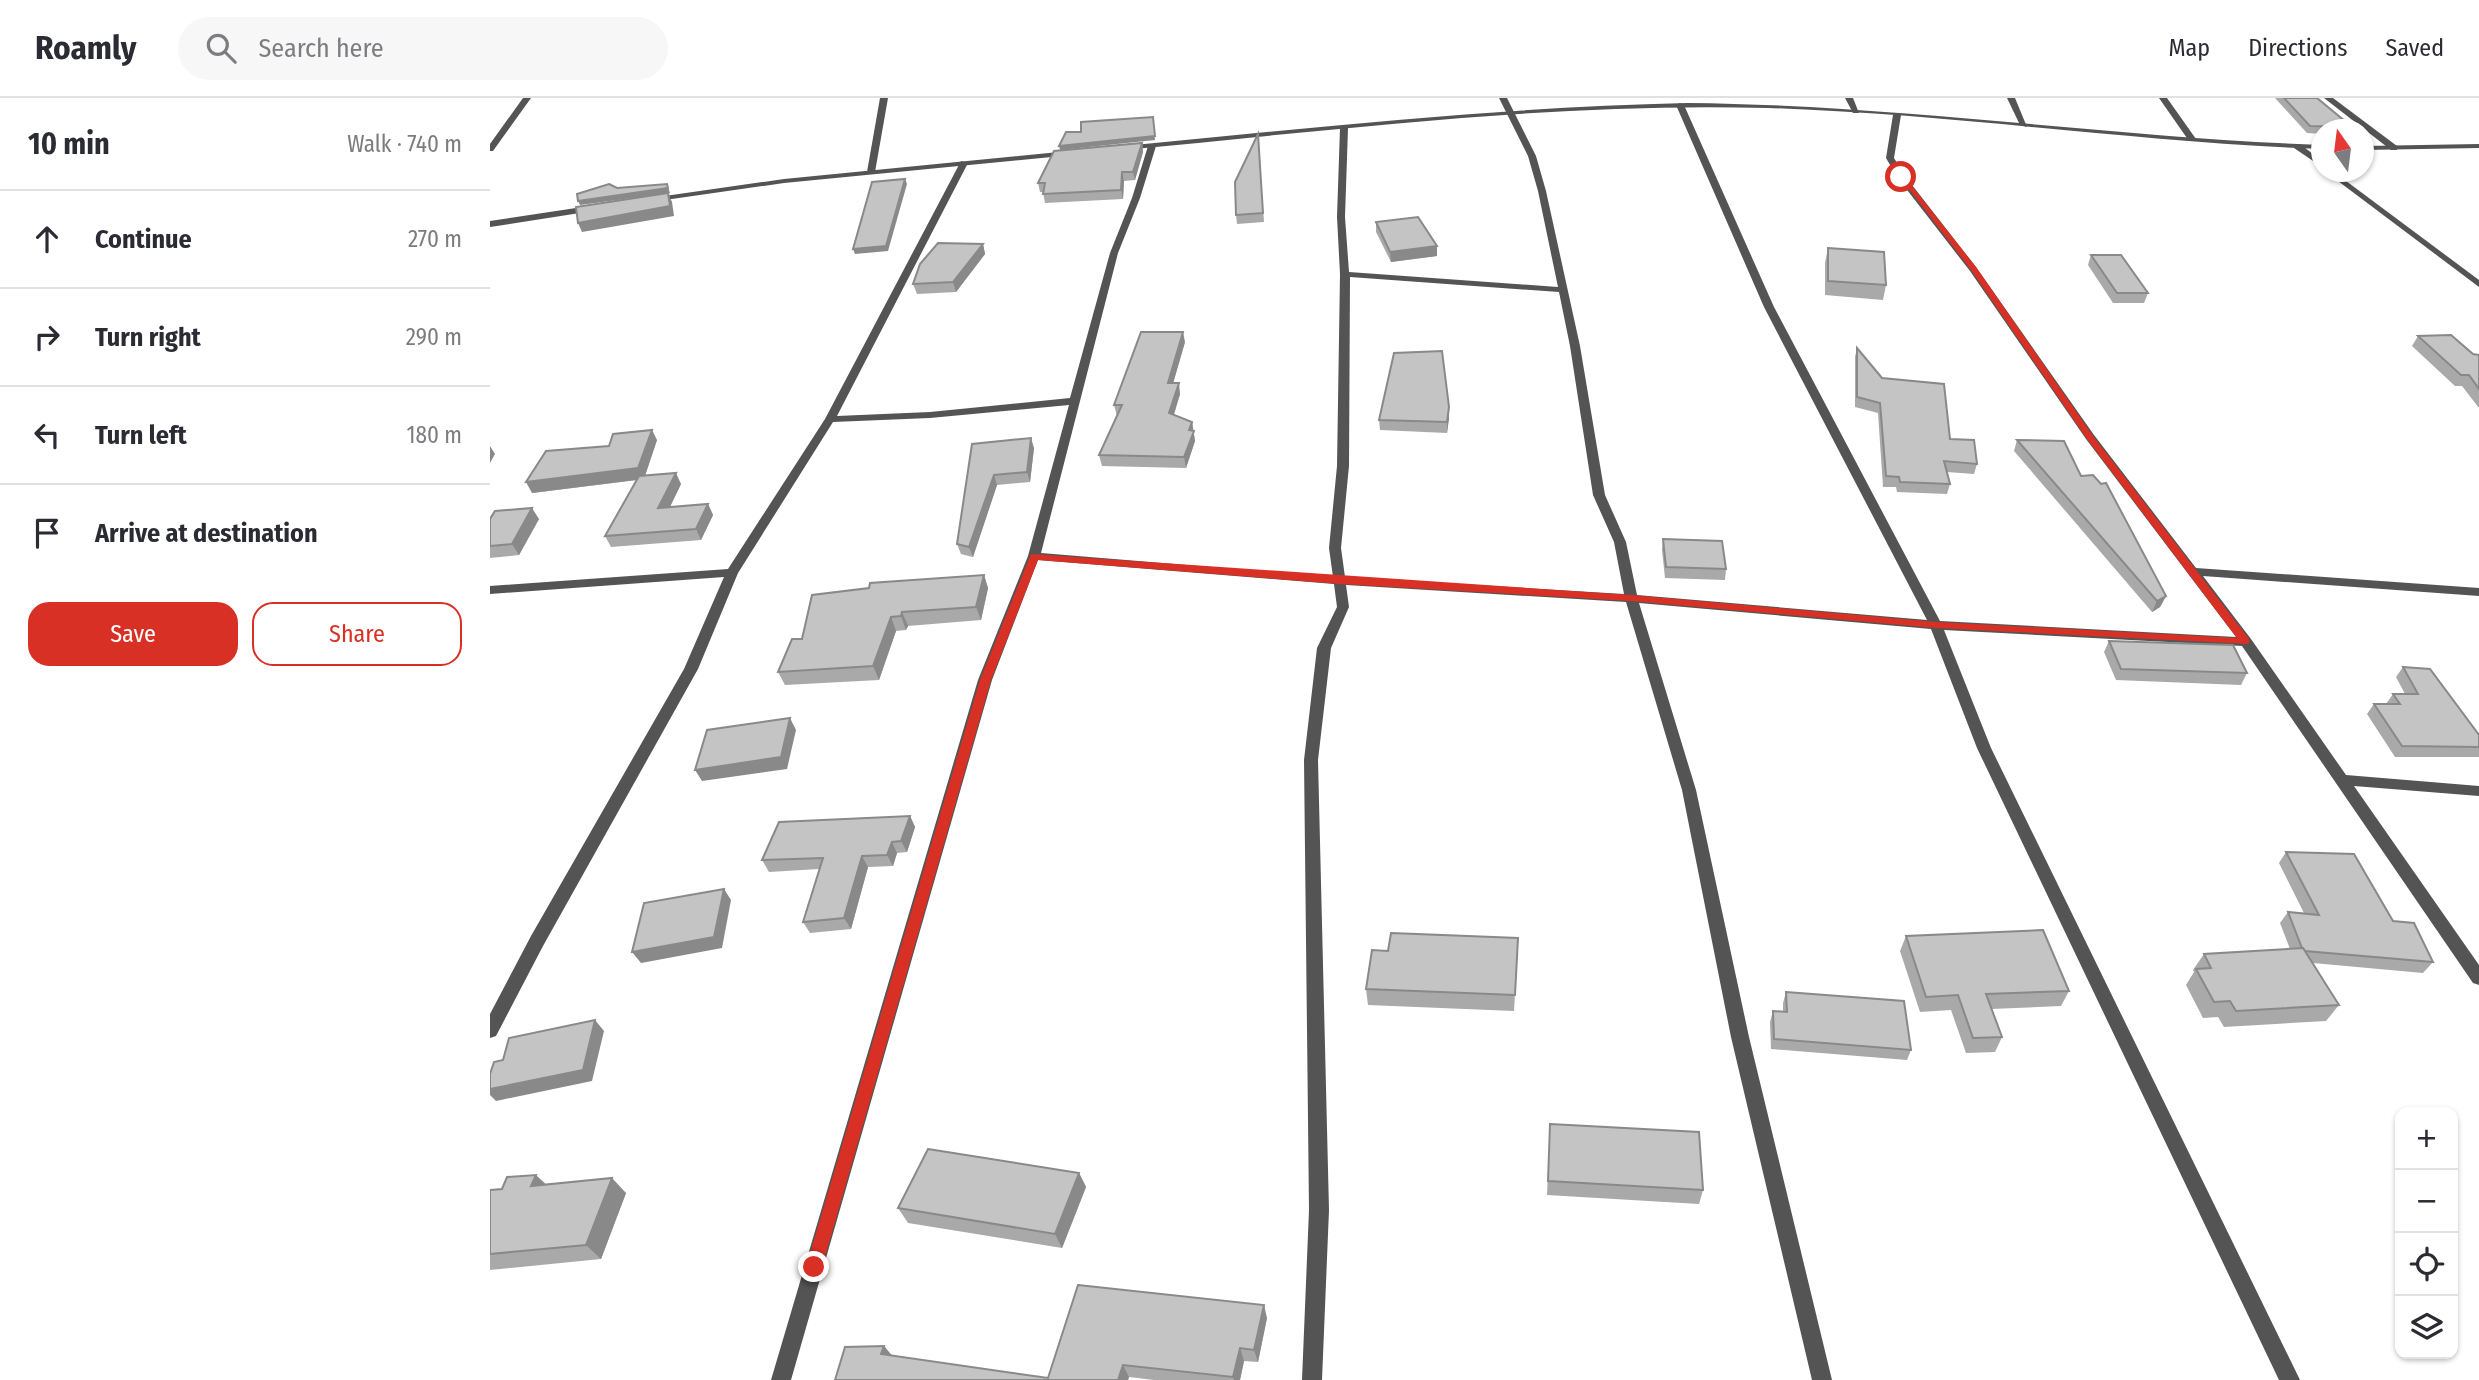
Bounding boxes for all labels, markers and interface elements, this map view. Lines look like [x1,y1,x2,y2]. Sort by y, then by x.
search box [178,17,668,80]
text: Roamly [35,28,136,68]
icon: search [202,29,240,67]
text: Search here [258,33,384,64]
text: Map [2169,34,2210,62]
text: Directions [2248,34,2347,62]
text: Saved [2385,34,2444,62]
north arrow [2311,119,2374,182]
text: 10 min [28,126,110,162]
text: Walk · 740 m [347,130,462,158]
route start [1885,161,1916,192]
icon: ahead [28,220,66,258]
text: Continue [95,224,192,255]
text: 270 m [408,225,462,253]
icon: right [28,318,66,356]
text: Turn right [95,322,201,353]
text: 290 m [406,323,462,351]
icon: left [28,416,66,454]
text: Turn left [95,420,187,451]
text: 180 m [406,421,462,449]
icon: arrive [28,514,66,552]
text: Arrive at destination [95,518,318,549]
button: Save [28,602,238,666]
button: Share [252,602,462,666]
map controls [2395,1107,2458,1359]
button: + [2395,1107,2458,1170]
button: − [2395,1170,2458,1233]
button: locate [2395,1233,2458,1296]
route end [798,1251,829,1282]
button: layers [2395,1296,2458,1359]

